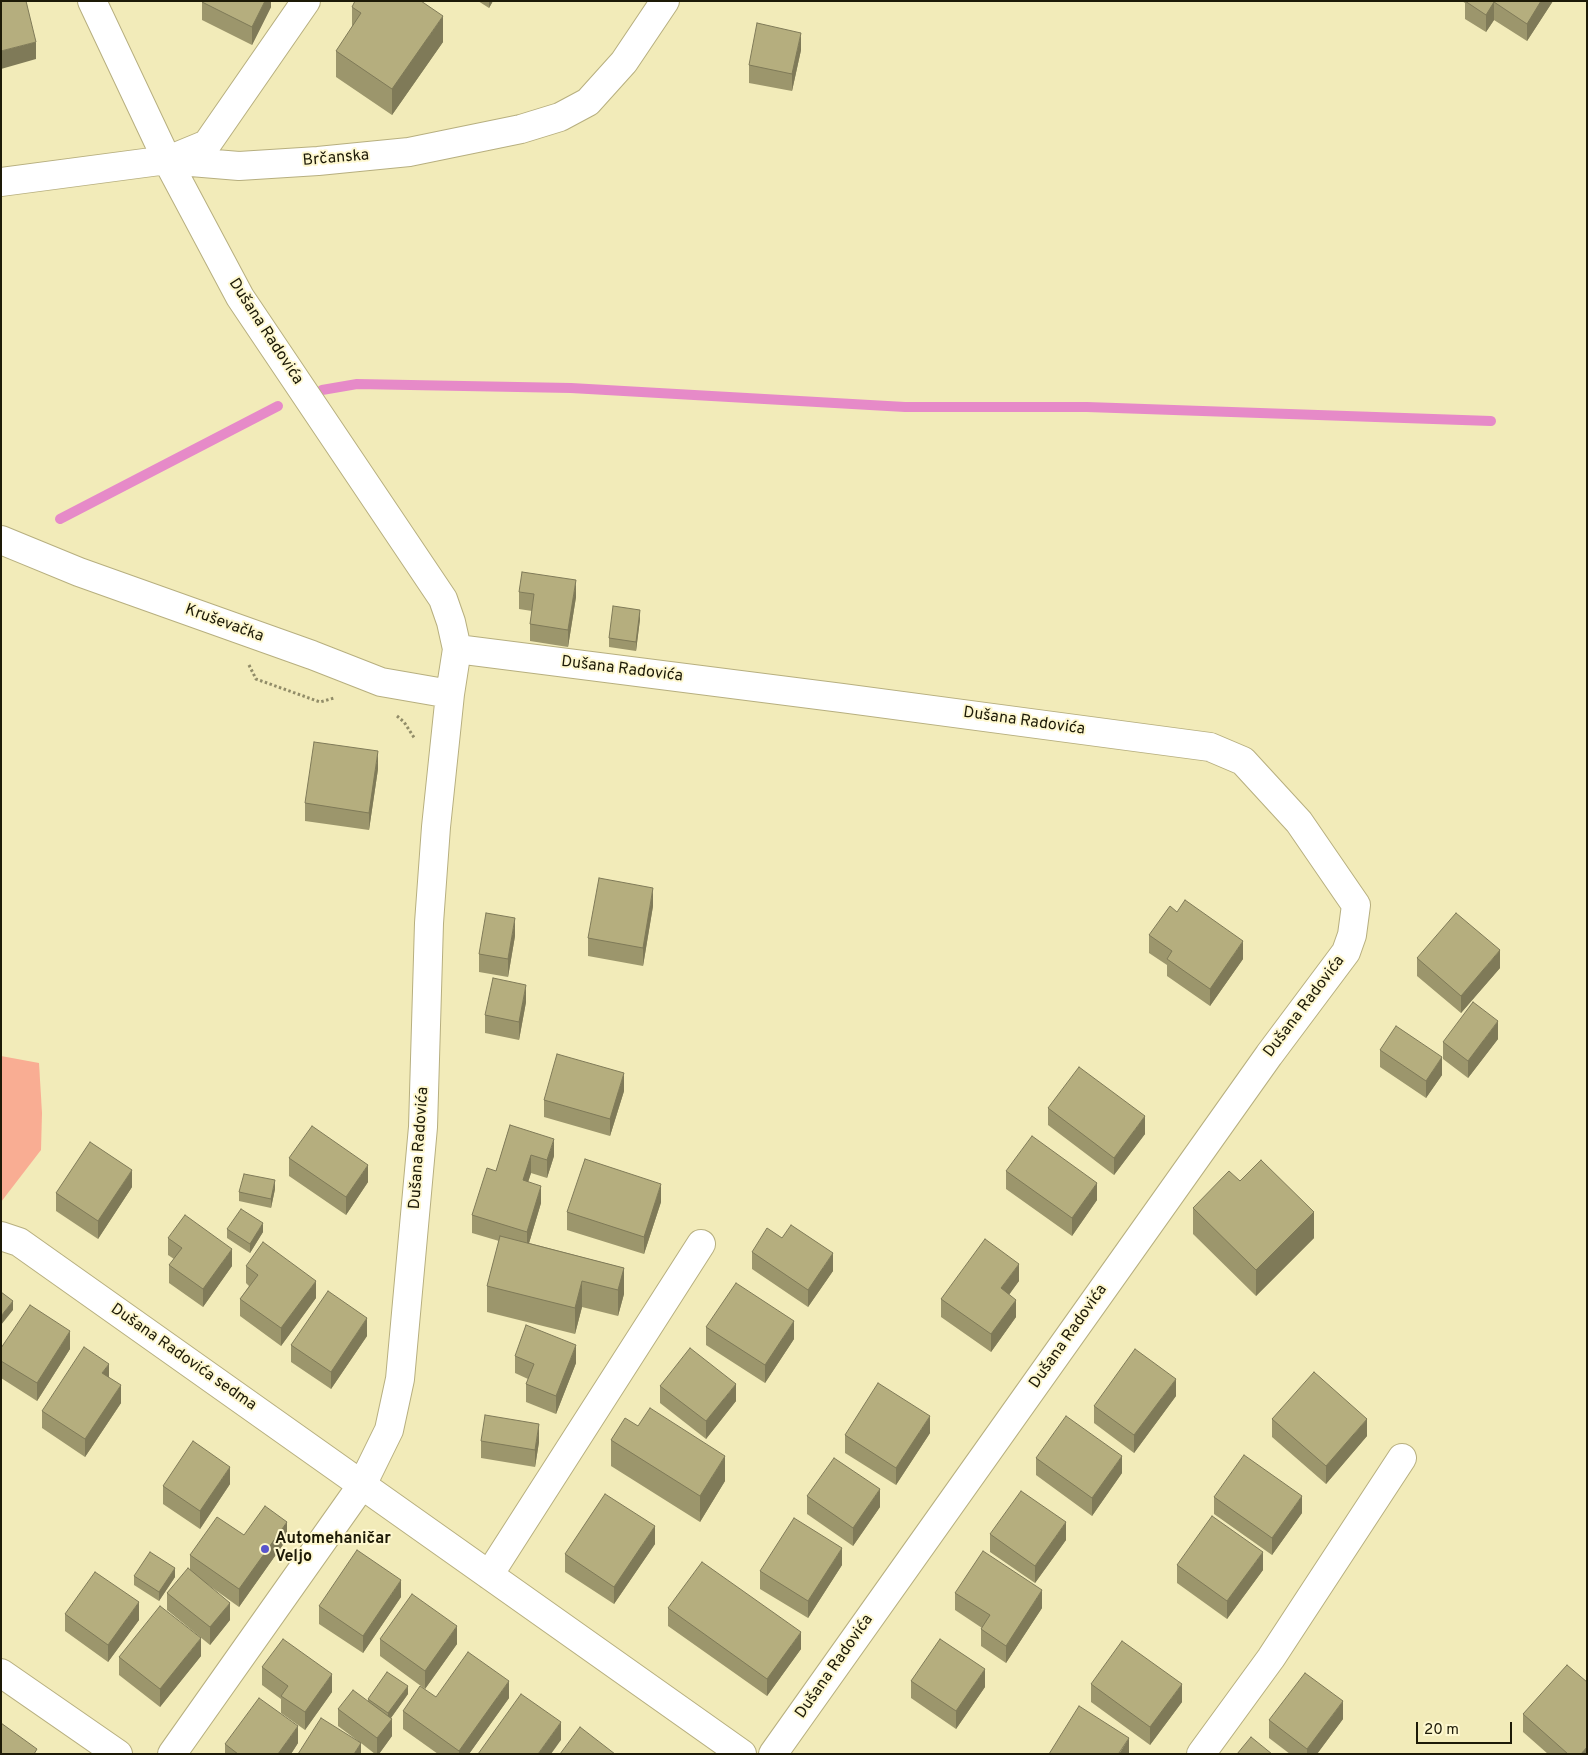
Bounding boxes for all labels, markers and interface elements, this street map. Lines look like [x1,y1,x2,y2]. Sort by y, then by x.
street label: Brčanska [302,147,370,171]
street label: Dušana Radovića [224,275,306,389]
street label: Kruševačka [182,601,266,647]
street label: Dušana Radovića [560,653,684,687]
street label: Dušana Radovića [962,704,1086,740]
street label: Dušana Radovića [1260,952,1350,1062]
street label: Dušana Radovića [406,1086,434,1210]
street label: Dušana Radovića [1026,1281,1112,1393]
street label: Dušana Radovića sedma [106,1300,260,1416]
place label: Automehaničar Veljo [275,1530,391,1568]
marker: Automehaničar Veljo [259,1543,271,1555]
street label: Dušana Radovića [792,1611,878,1723]
scale bar [1418,1712,1514,1744]
text: 20 m [1424,1721,1459,1740]

